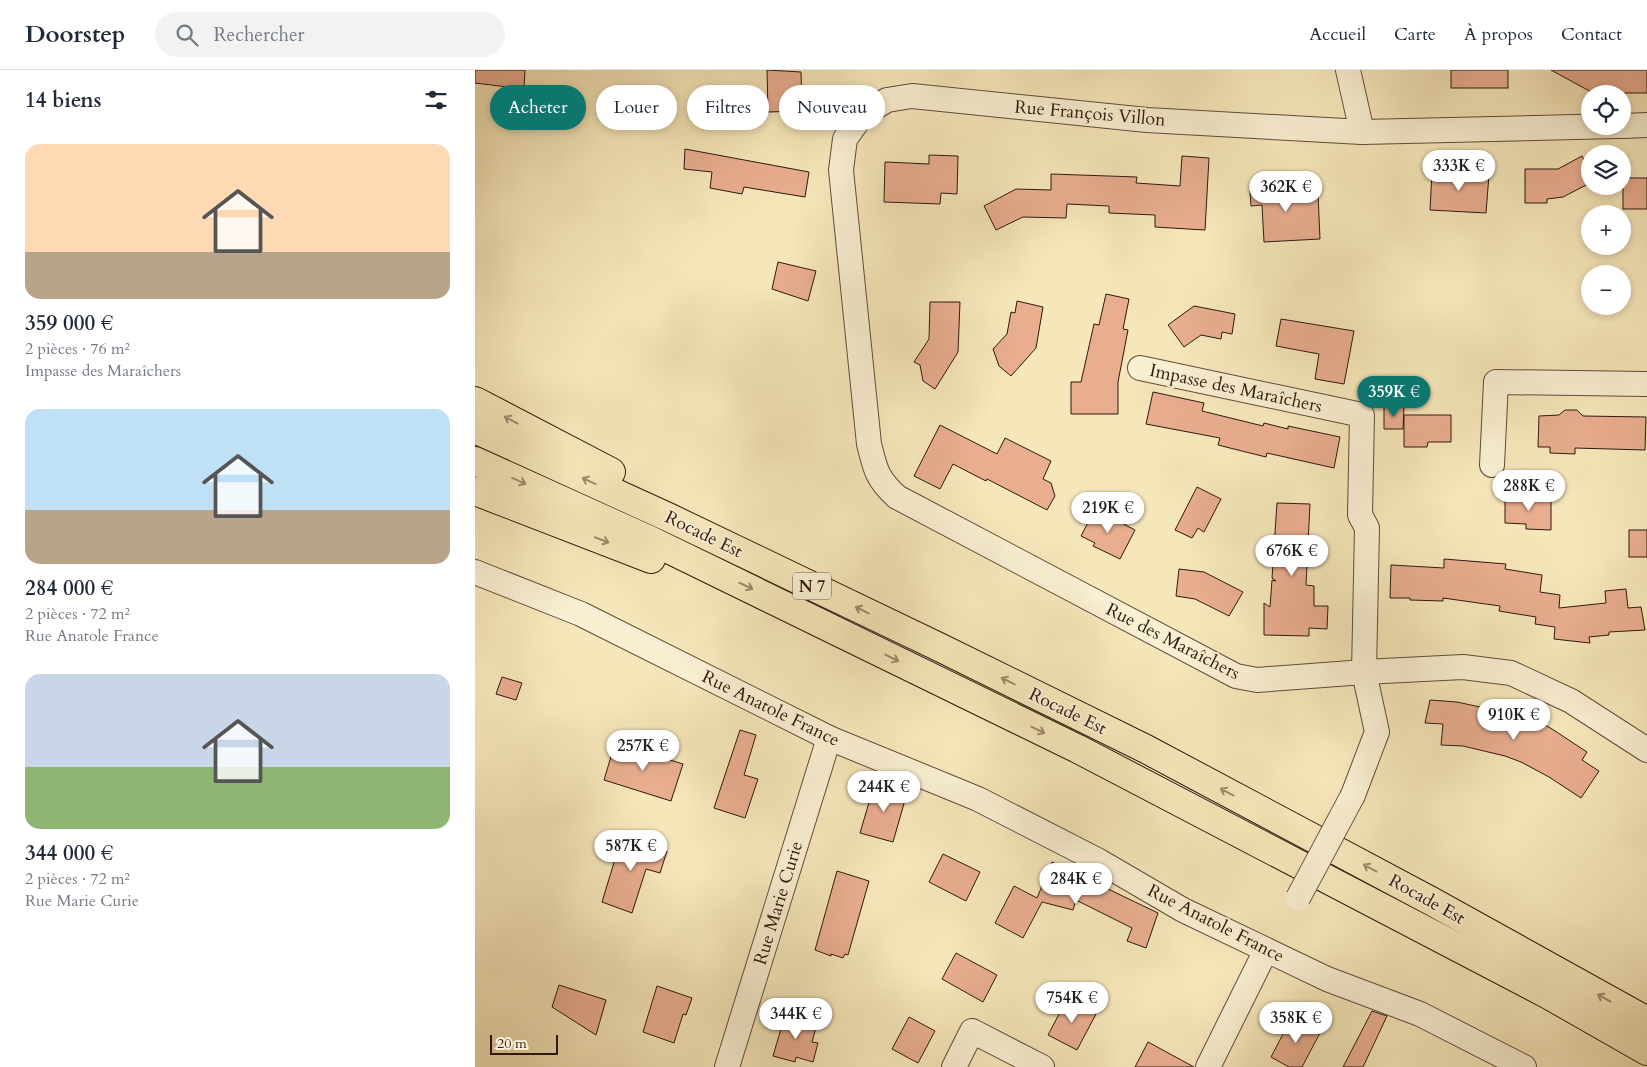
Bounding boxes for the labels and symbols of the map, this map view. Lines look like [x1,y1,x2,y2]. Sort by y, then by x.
street label: Rue François Villon [1013,94,1167,133]
pin: 333K € [1418,150,1500,192]
pin: 362K € [1245,170,1327,213]
street label: Impasse des Maraîchers [1147,358,1324,419]
pin: 359K € [1353,376,1435,418]
one-way arrow [504,415,519,424]
pin: 288K € [1488,470,1570,512]
one-way arrow [581,475,596,485]
one-way arrow [511,477,526,487]
pin: 219K € [1067,492,1149,534]
street label: Rocade Est [661,505,747,564]
pin: 676K € [1251,534,1333,577]
one-way arrow [594,536,609,545]
road number: N 7 [793,572,831,600]
one-way arrow [738,582,753,591]
street label: Rue des Maraîchers [1102,597,1244,686]
one-way arrow [855,605,870,614]
one-way arrow [884,654,899,663]
street label: Rue Anatole France [698,664,844,753]
one-way arrow [1001,676,1016,685]
street label: Rocade Est [1025,682,1111,741]
pin: 910K € [1473,698,1555,741]
one-way arrow [1030,725,1045,735]
pin: 257K € [602,730,684,772]
pin: 244K € [843,770,925,813]
one-way arrow [1219,787,1234,797]
pin: 587K € [590,830,672,872]
street label: Rue Marie Curie [748,838,809,968]
pin: 284K € [1035,862,1117,905]
one-way arrow [1363,863,1378,873]
street label: Rocade Est [1384,868,1470,931]
street label: Rue Anatole France [1143,878,1288,969]
pin: 754K € [1031,982,1113,1024]
one-way arrow [1598,992,1612,1002]
pin: 344K € [755,998,837,1040]
pin: 358K € [1255,1002,1337,1044]
scale bar [490,1032,557,1055]

